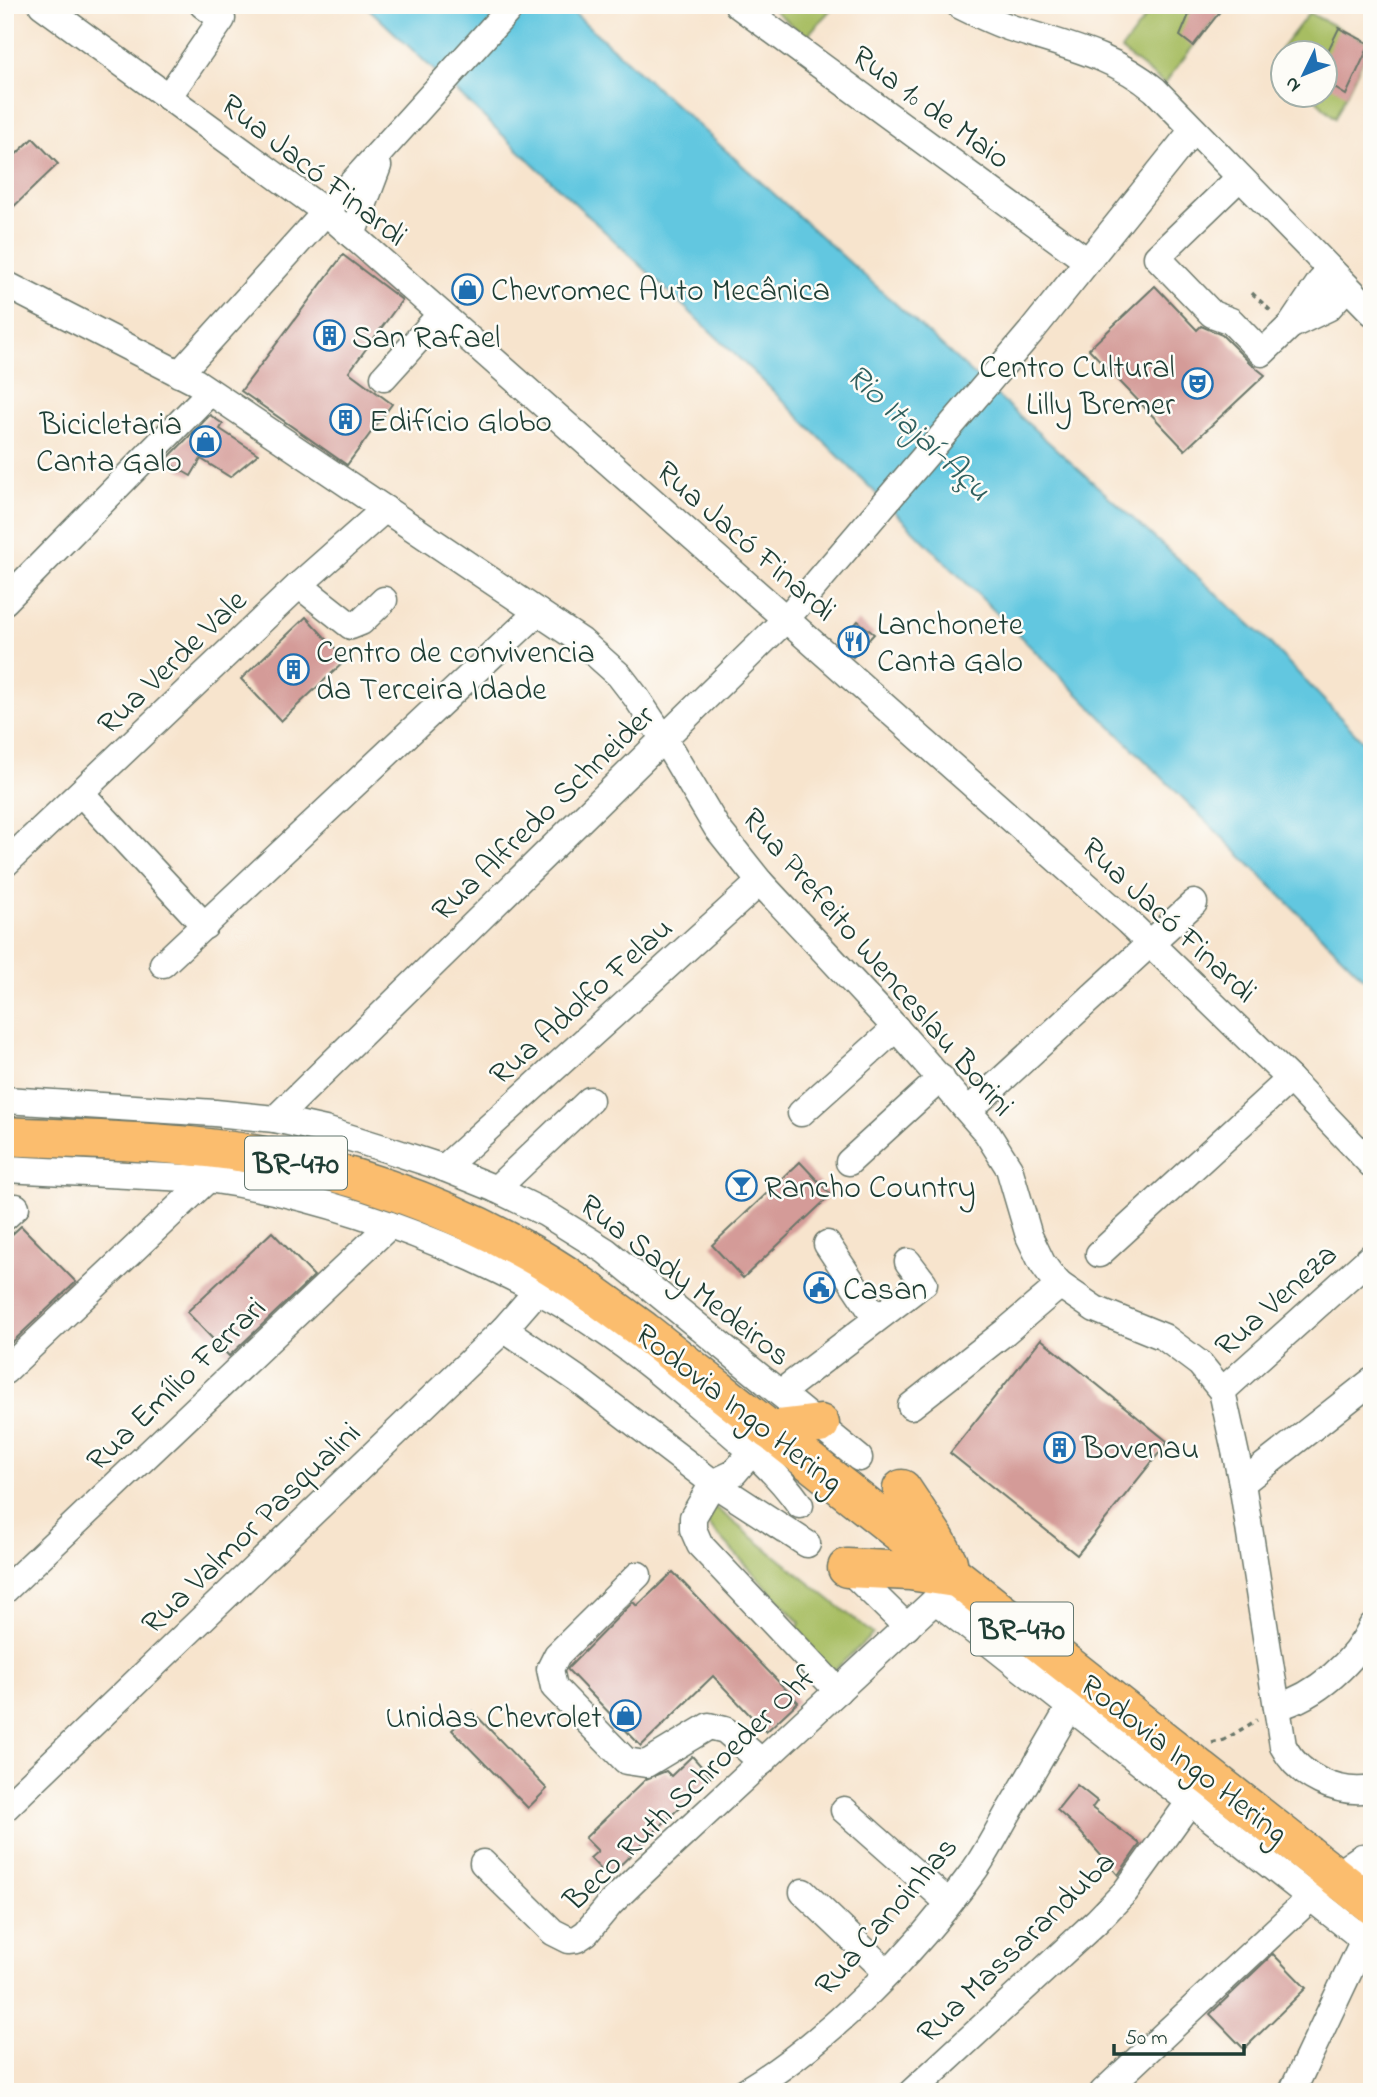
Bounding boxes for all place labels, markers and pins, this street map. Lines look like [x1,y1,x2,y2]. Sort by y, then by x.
place label: Chevromec Auto Mecânica [491,269,830,316]
shop icon: Chevromec Auto Mecânica [451,272,485,306]
place label: San Rafael [352,316,500,363]
building icon: San Rafael [312,319,346,353]
place label: Centro Cultural Lilly Bremer [979,346,1175,430]
theatre icon: Centro Cultural Lilly Bremer [1181,367,1215,401]
place label: Edifício Globo [369,400,552,447]
place label: Bicicletaria Canta Galo [36,403,182,487]
building icon: Edifício Globo [329,403,363,437]
shop icon: Bicicletaria Canta Galo [188,424,222,458]
place label: Lanchonete Canta Galo [877,603,1024,687]
restaurant icon: Lanchonete Canta Galo [837,624,871,658]
place label: Centro de convivencia da Terceira Idade [316,631,595,715]
building icon: Centro de convivencia da Terceira Idade [276,652,310,686]
place label: Rancho Country [764,1166,975,1213]
bar icon: Rancho Country [724,1169,758,1203]
place label: Casan [843,1268,927,1315]
public building icon: Casan [803,1271,837,1305]
place label: Bovenau [1081,1427,1199,1474]
building icon: Bovenau [1042,1430,1076,1464]
place label: Unidas Chevrolet [385,1696,602,1743]
shop icon: Unidas Chevrolet [608,1699,642,1733]

